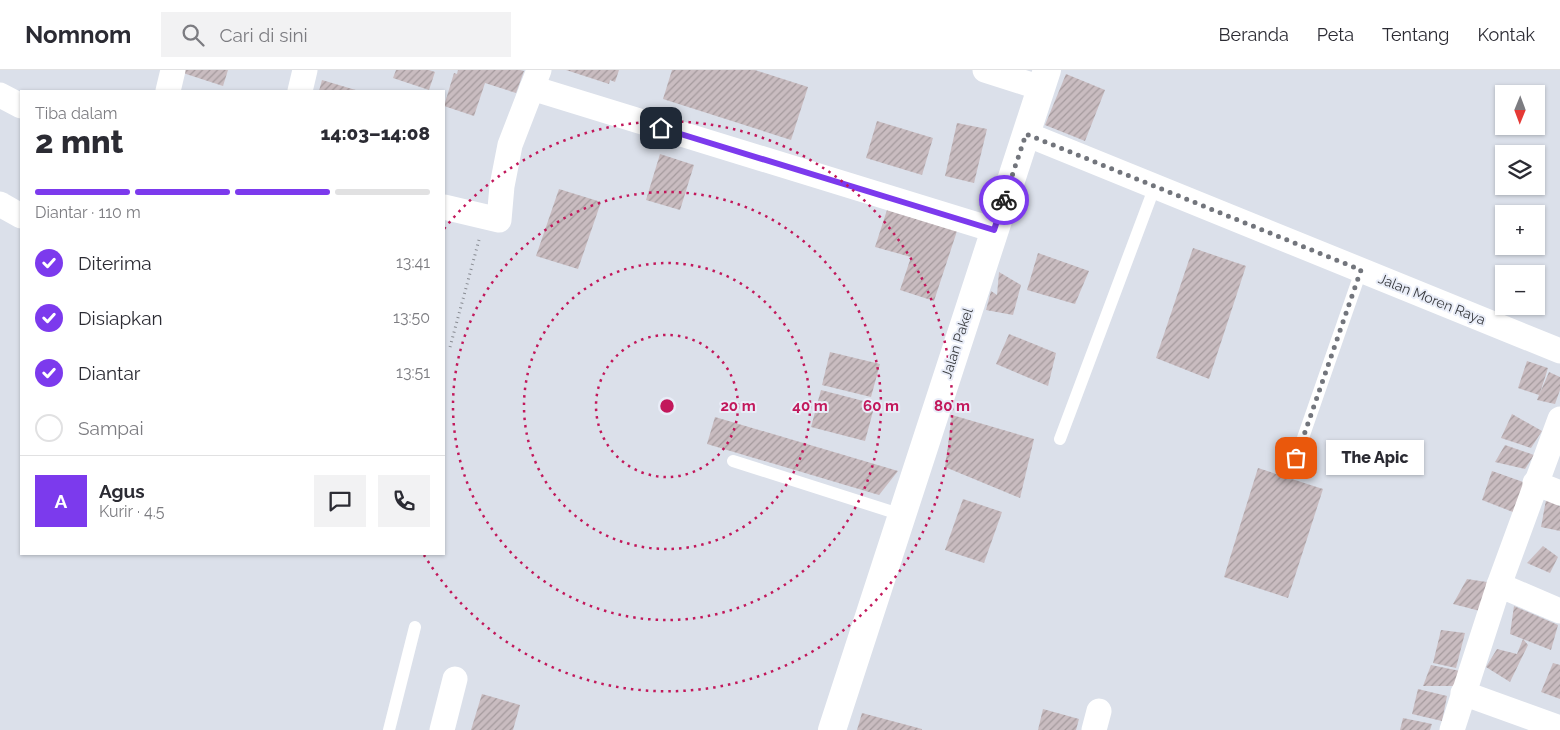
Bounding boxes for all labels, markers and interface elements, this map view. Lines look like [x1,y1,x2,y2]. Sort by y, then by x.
search box [161,12,511,57]
text: Nomnom [25,20,131,49]
icon: search [179,21,207,49]
text: Cari di sini [219,24,308,46]
text: Beranda [1219,24,1289,45]
text: Peta [1317,24,1354,45]
text: Tentang [1382,24,1449,45]
text: Kontak [1477,24,1535,45]
north arrow [1495,85,1545,135]
map controls [1495,85,1545,315]
text: Tiba dalam [35,104,117,123]
pin [640,107,682,149]
icon: home [647,114,675,142]
text: 14:03–14:08 [321,122,430,144]
text: 2 mnt [35,123,123,160]
button: layers [1495,145,1545,195]
courier [979,175,1029,225]
icon: bike [990,186,1018,214]
text: Diantar · 110 m [35,203,141,222]
button: + [1495,205,1545,255]
icon: check [35,249,63,277]
text: Diterima [78,252,152,274]
text: 13:41 [396,253,430,272]
button: − [1495,265,1545,315]
street label: Jalan Moren Raya [1376,270,1488,328]
icon: check [35,304,63,332]
street label: Jalan Pakel [938,306,976,380]
text: Disiapkan [78,307,163,329]
text: 13:50 [393,308,430,327]
icon: check [35,359,63,387]
text: Diantar [78,362,140,384]
text: 13:51 [396,363,430,382]
centre of rings [658,397,676,415]
text: 20 m [720,397,756,415]
text: 40 m [792,397,828,415]
text: 60 m [863,397,899,415]
text: 80 m [934,397,970,415]
text: Sampai [78,417,144,439]
pin [1275,437,1317,479]
callout: The Apic [1326,440,1424,476]
icon: bag [1282,444,1310,472]
text: The Apic [1341,448,1409,467]
button: chat [314,475,366,527]
button: phone [378,475,430,527]
text: Agus [99,480,145,502]
text: A [55,490,67,512]
text: Kurir · 4.5 [99,502,165,521]

